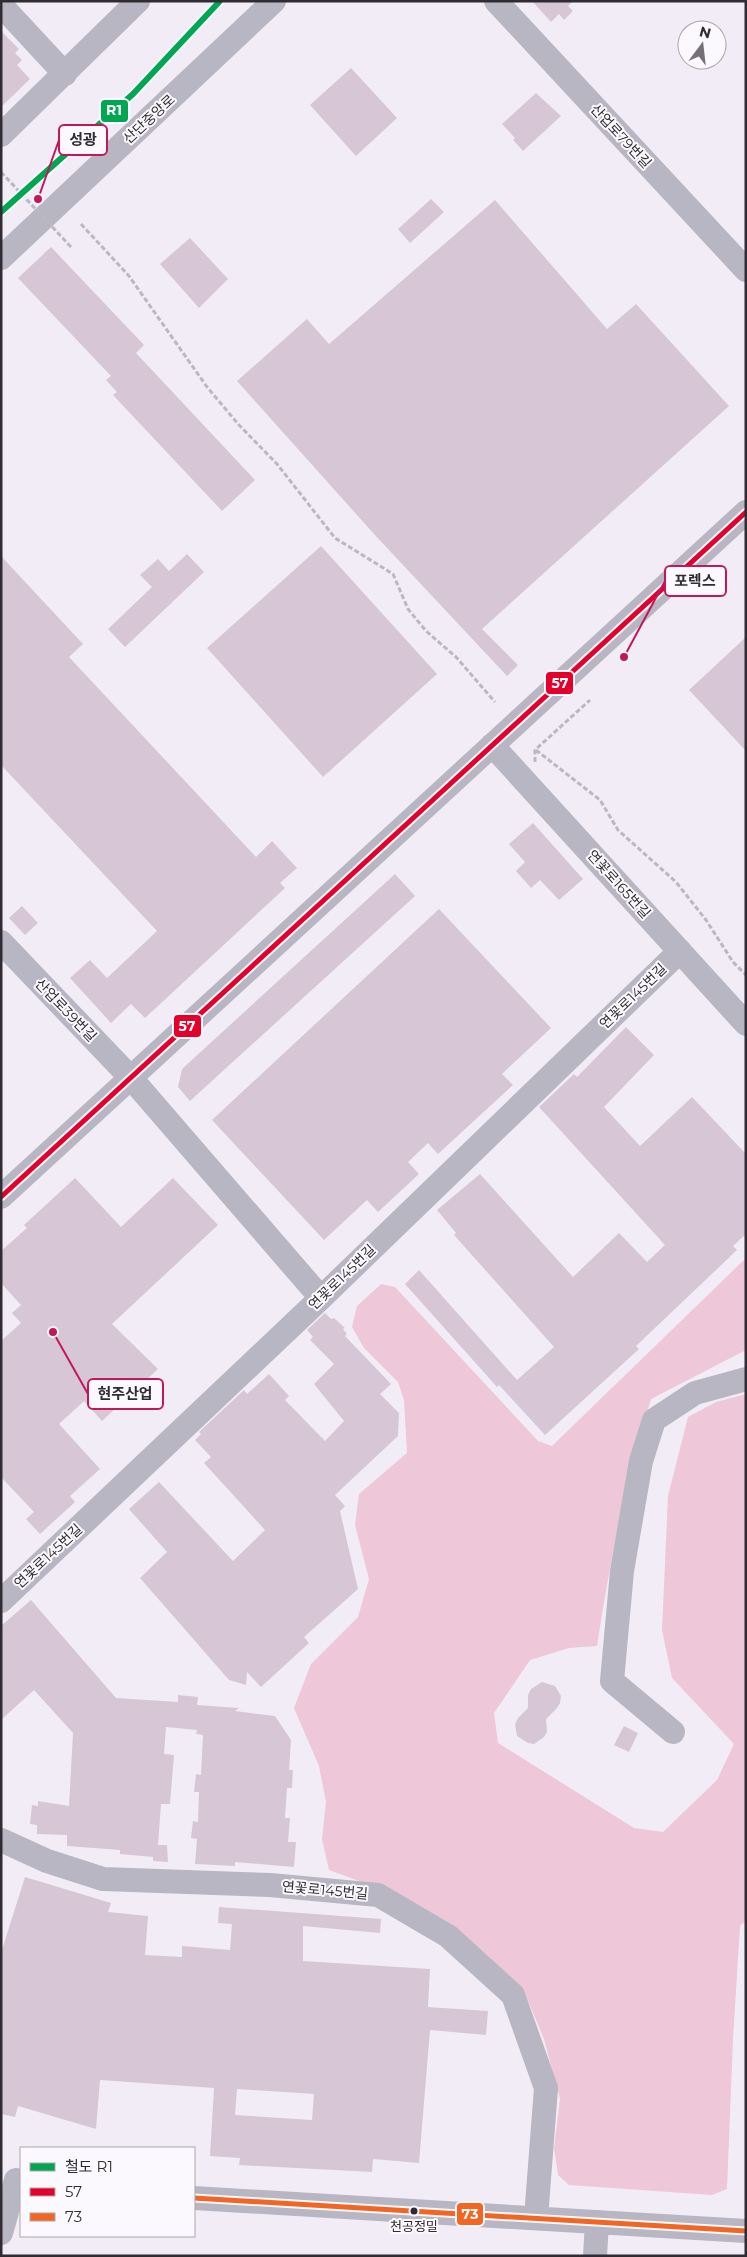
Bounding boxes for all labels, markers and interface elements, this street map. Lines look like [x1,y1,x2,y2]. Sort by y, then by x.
north arrow [677,20,727,70]
text: N [698,22,713,43]
street label: 산단중앙로 [119,90,179,148]
line badge: R1 [100,99,129,123]
street label: 산업로79번길 [587,100,655,172]
text: R1 [106,101,122,119]
callout: 성광 [59,125,107,155]
text: 성광 [69,130,97,149]
callout: 포렉스 [665,566,726,596]
text: 포렉스 [674,571,716,590]
line badge: 57 [545,671,574,695]
text: 57 [552,674,569,692]
street label: 연꽃로165번길 [584,846,654,922]
street label: 연꽃로145번길 [596,959,670,1033]
street label: 산업로39번길 [31,975,101,1045]
line badge: 57 [173,1014,202,1038]
text: 57 [179,1017,196,1035]
street label: 연꽃로145번길 [305,1240,379,1314]
callout: 현주산업 [88,1379,163,1409]
text: 현주산업 [97,1384,153,1403]
street label: 연꽃로145번길 [10,1520,86,1592]
street label: 연꽃로145번길 [281,1877,369,1903]
legend [20,2147,195,2237]
text: 철도 R1 [65,2157,113,2176]
text: 57 [65,2182,82,2201]
line badge: 73 [456,2202,484,2226]
text: 73 [462,2205,478,2223]
marker: 천공정밀 [409,2206,419,2216]
text: 73 [65,2207,82,2226]
place label: 천공정밀 [390,2218,438,2234]

